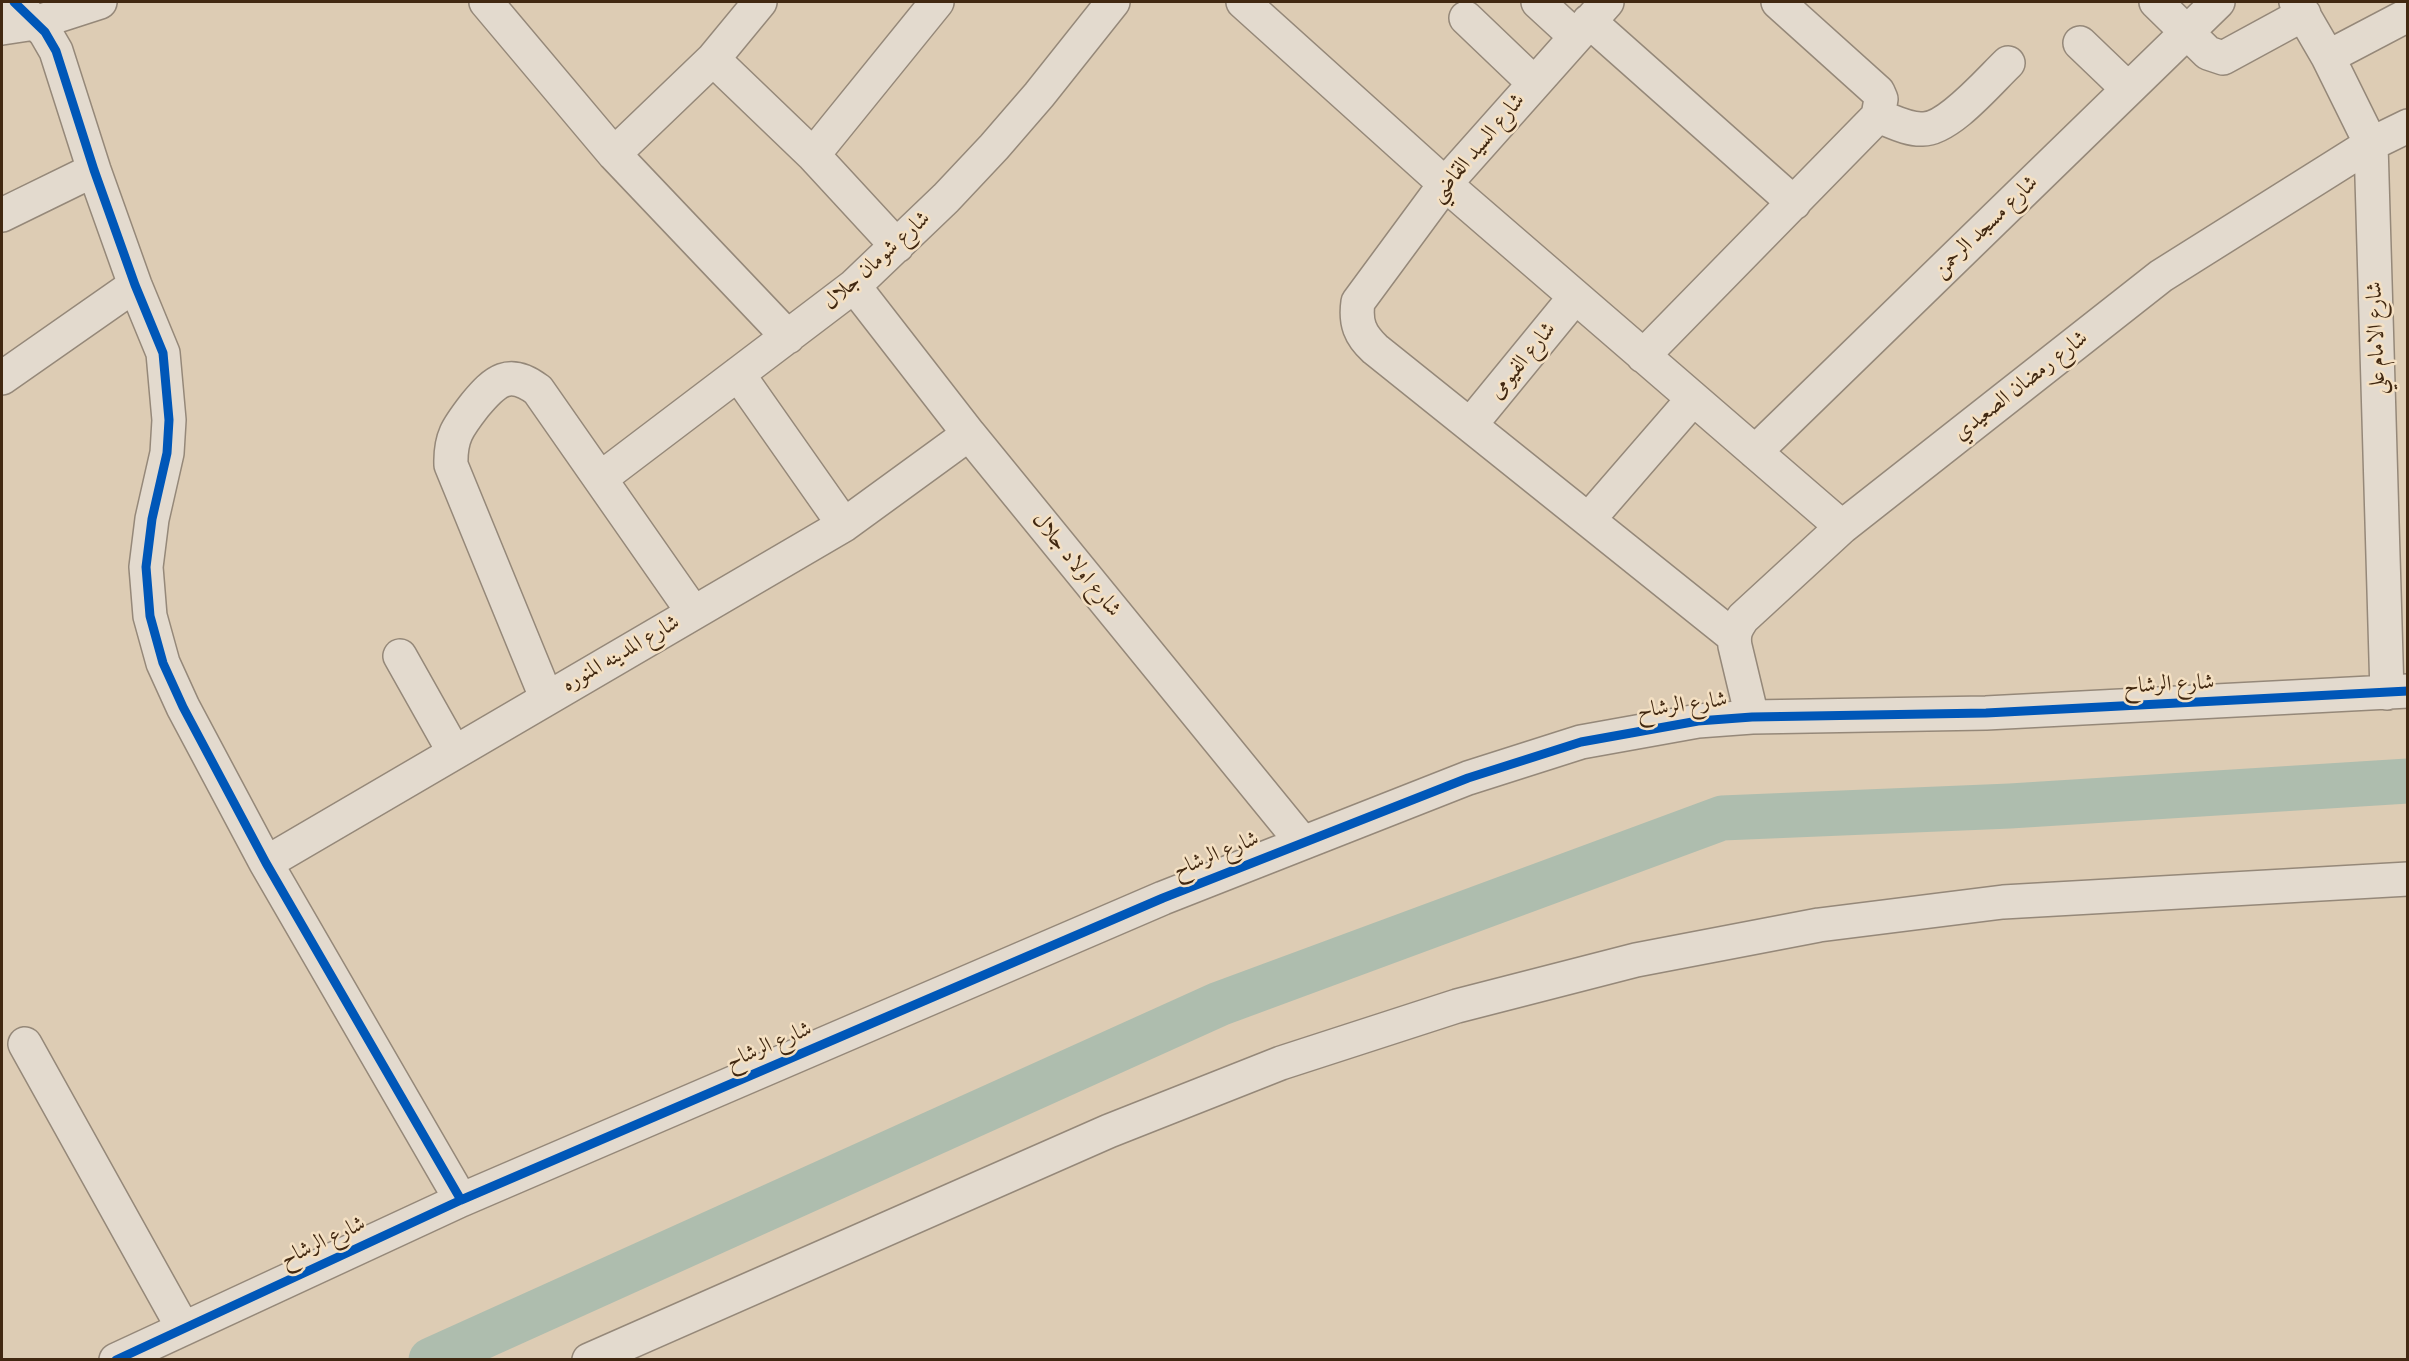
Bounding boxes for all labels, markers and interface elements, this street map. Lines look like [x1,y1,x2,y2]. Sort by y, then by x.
street label: شارع السيد القاضي [1425,88,1531,208]
street label: شارع مسجد الرحمن [1928,170,2044,284]
street label: شارع شومان جلال [818,206,936,316]
street label: شارع الامام علي [2362,281,2392,395]
street label: شارع الفيومى [1484,317,1562,405]
street label: شارع رمضان الصعيدي [1948,325,2094,447]
street label: شارع اولاد جلال [1026,507,1126,623]
street label: شارع المدينه المنوره [557,610,685,698]
street label: شارع الرشاح [2123,669,2215,701]
street label: شارع الرشاح [1635,687,1729,725]
street label: شارع الرشاح [1169,826,1263,884]
street label: شارع الرشاح [722,1016,816,1076]
street label: شارع الرشاح [276,1211,370,1273]

